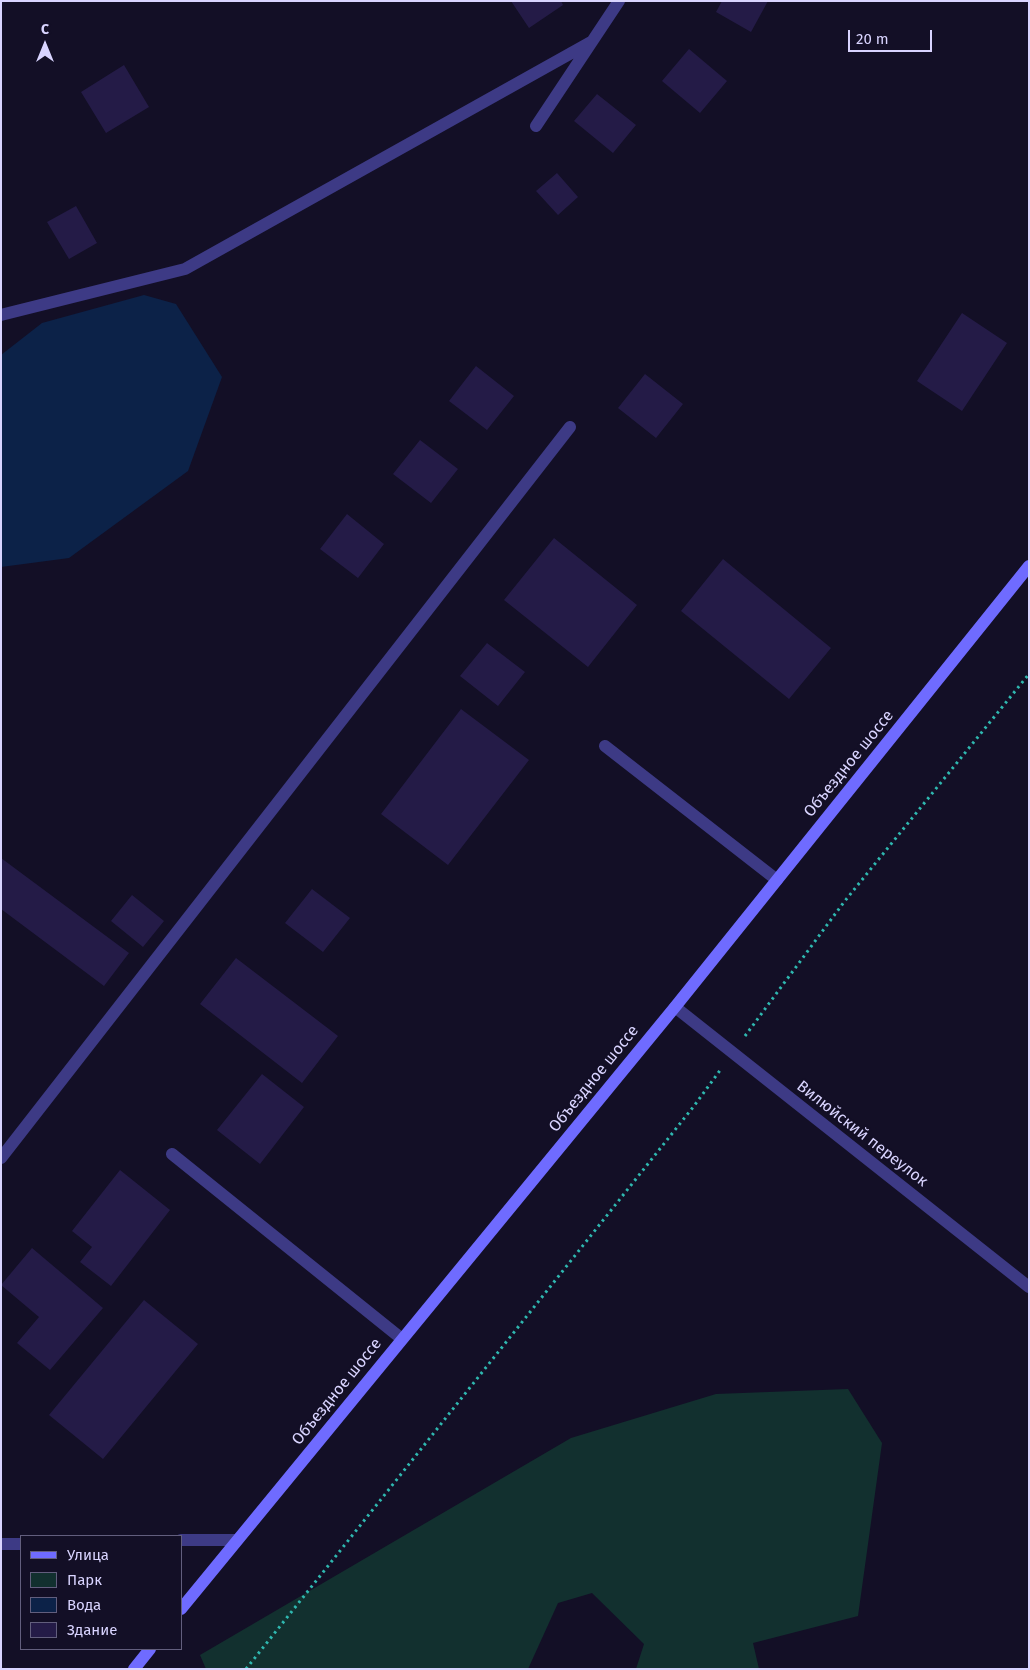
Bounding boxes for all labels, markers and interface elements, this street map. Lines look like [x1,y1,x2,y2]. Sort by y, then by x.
north arrow [20,20,70,70]
scale bar [850,20,934,52]
text: С [41,21,49,38]
text: 20 m [856,30,889,48]
street label: Объездное шоссе [800,707,898,821]
street label: Объездное шоссе [545,1022,643,1136]
street label: Вилюйский переулок [793,1077,931,1191]
street label: Объездное шоссе [288,1335,386,1449]
legend [20,1535,182,1650]
text: Улица [67,1546,109,1564]
text: Парк [67,1571,102,1589]
text: Вода [67,1596,101,1614]
text: Здание [67,1621,117,1639]

